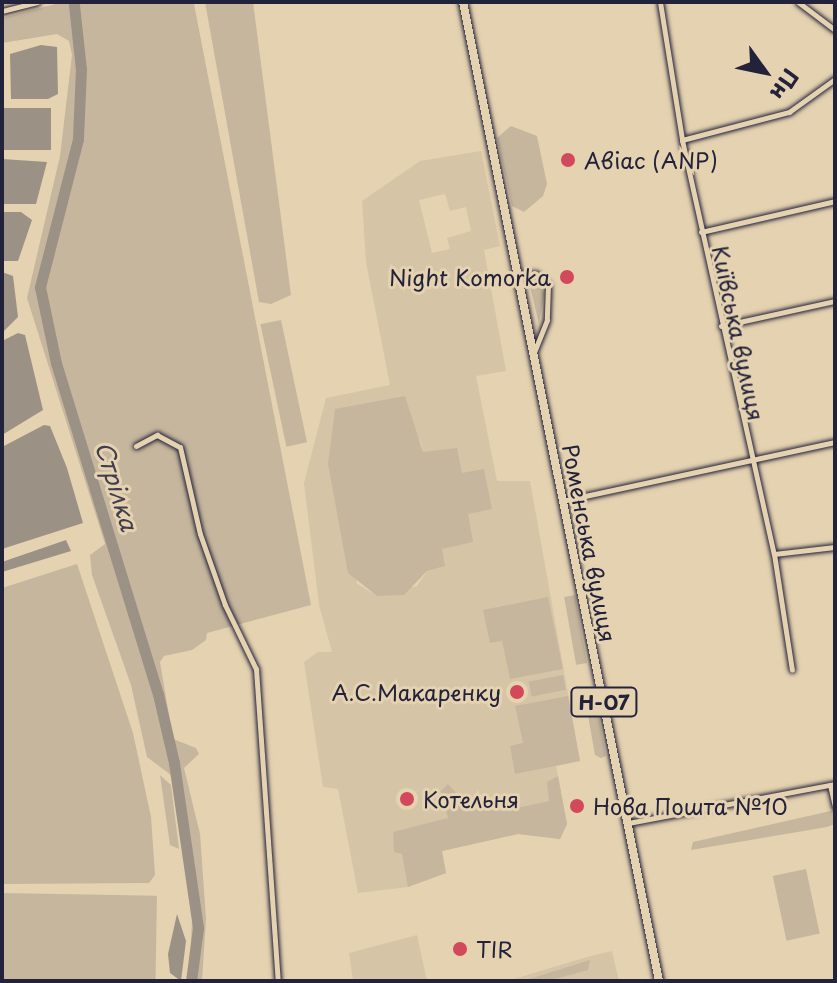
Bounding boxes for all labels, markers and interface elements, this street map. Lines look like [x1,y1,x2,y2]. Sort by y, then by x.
north arrow [725,32,805,112]
text: Пн [763,63,808,108]
place label: Авіас (ANP) [584,147,718,173]
marker: Авіас (ANP) [559,151,577,169]
street label: Київська вулиця [707,243,771,423]
place label: Night Komorka [389,264,551,290]
marker: Night Komorka [558,268,576,286]
water label: Стрілка [90,438,144,534]
street label: Роменська вулиця [558,441,622,645]
place label: А.С.Макаренку [332,679,501,705]
marker: А.С.Макаренку [508,683,526,701]
road number: Н-07 [570,686,638,718]
place label: Котельня [423,786,519,812]
marker: Котельня [398,790,416,808]
place label: Нова Пошта №10 [593,793,789,819]
marker: Нова Пошта №10 [568,797,586,815]
place label: TIR [476,936,513,962]
marker: TIR [451,940,469,958]

